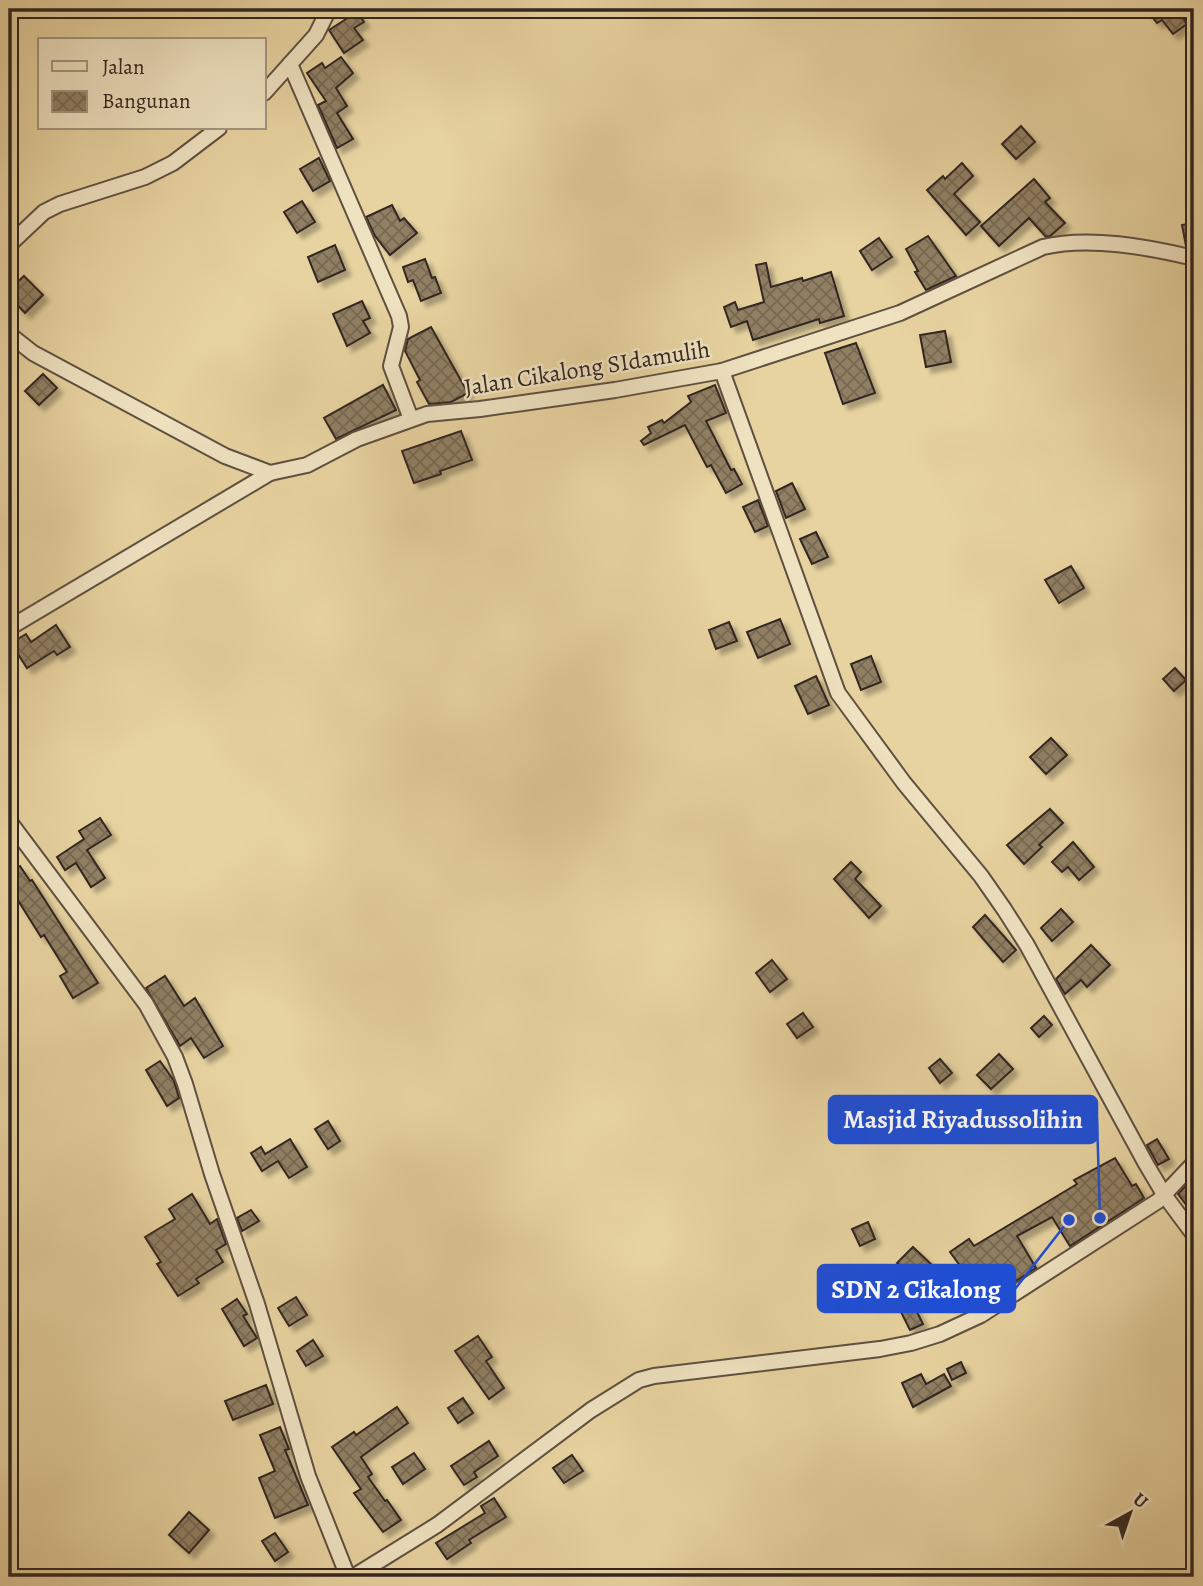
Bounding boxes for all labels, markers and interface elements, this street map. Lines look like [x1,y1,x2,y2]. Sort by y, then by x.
legend [38,38,266,130]
text: Jalan [102,53,144,81]
text: Bangunan [102,87,191,115]
street label: Jalan Cikalong SIdamulih [462,333,712,403]
callout: Masjid Riyadussolihin [829,1096,1097,1143]
text: Masjid Riyadussolihin [843,1102,1083,1137]
callout: SDN 2 Cikalong [818,1265,1015,1312]
text: SDN 2 Cikalong [831,1272,1001,1307]
north arrow [1094,1478,1164,1548]
text: U [1127,1487,1154,1515]

